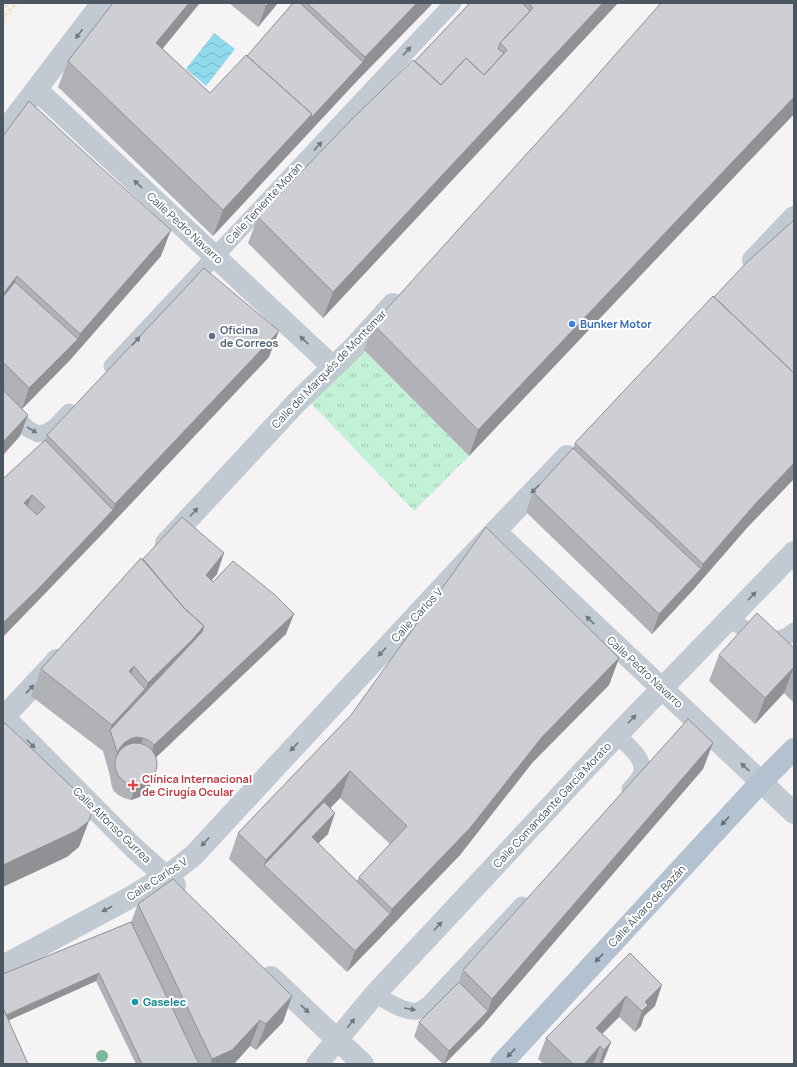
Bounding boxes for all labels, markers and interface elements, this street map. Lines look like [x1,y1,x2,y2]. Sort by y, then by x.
one-way arrow [75,29,83,39]
one-way arrow [402,47,411,56]
one-way arrow [313,141,323,151]
street label: Calle Teniente Morán [222,159,305,247]
one-way arrow [133,180,143,189]
street label: Calle Pedro Navarro [144,188,227,267]
street label: Calle del Marqués de Montemar [268,306,389,431]
place label: Bunker Motor [580,316,652,331]
marker: Bunker Motor [567,319,577,329]
place label: Oficina de Correos [220,322,278,350]
marker: Oficina de Correos [207,331,217,341]
one-way arrow [299,335,309,345]
one-way arrow [131,336,140,345]
one-way arrow [26,427,38,434]
one-way arrow [531,484,540,494]
one-way arrow [189,507,199,517]
street label: Calle Carlos V [388,584,446,645]
one-way arrow [747,591,757,601]
one-way arrow [585,616,594,625]
street label: Calle Pedro Navarro [604,632,687,711]
one-way arrow [378,647,387,657]
one-way arrow [25,684,34,695]
one-way arrow [627,714,637,724]
street label: Calle Comandante García Morato [489,738,614,871]
one-way arrow [26,739,36,749]
one-way arrow [289,742,299,752]
one-way arrow [740,762,750,772]
place label: Clínica Internacional de Cirugía Ocular [142,771,252,799]
marker: Clínica Internacional de Cirugía Ocular [127,779,139,791]
street label: Calle Alfonso Gurrea [70,783,155,866]
one-way arrow [721,816,730,826]
one-way arrow [201,837,210,847]
street label: Calle Carlos V [124,853,190,904]
street label: Calle Álvaro de Bazán [605,861,689,950]
one-way arrow [101,906,113,913]
one-way arrow [433,922,442,931]
one-way arrow [595,953,604,963]
place label: Gaselec [143,994,186,1009]
marker: Gaselec [130,997,140,1007]
one-way arrow [301,1004,310,1013]
one-way arrow [404,1007,416,1013]
one-way arrow [346,1018,355,1028]
one-way arrow [506,1048,516,1058]

